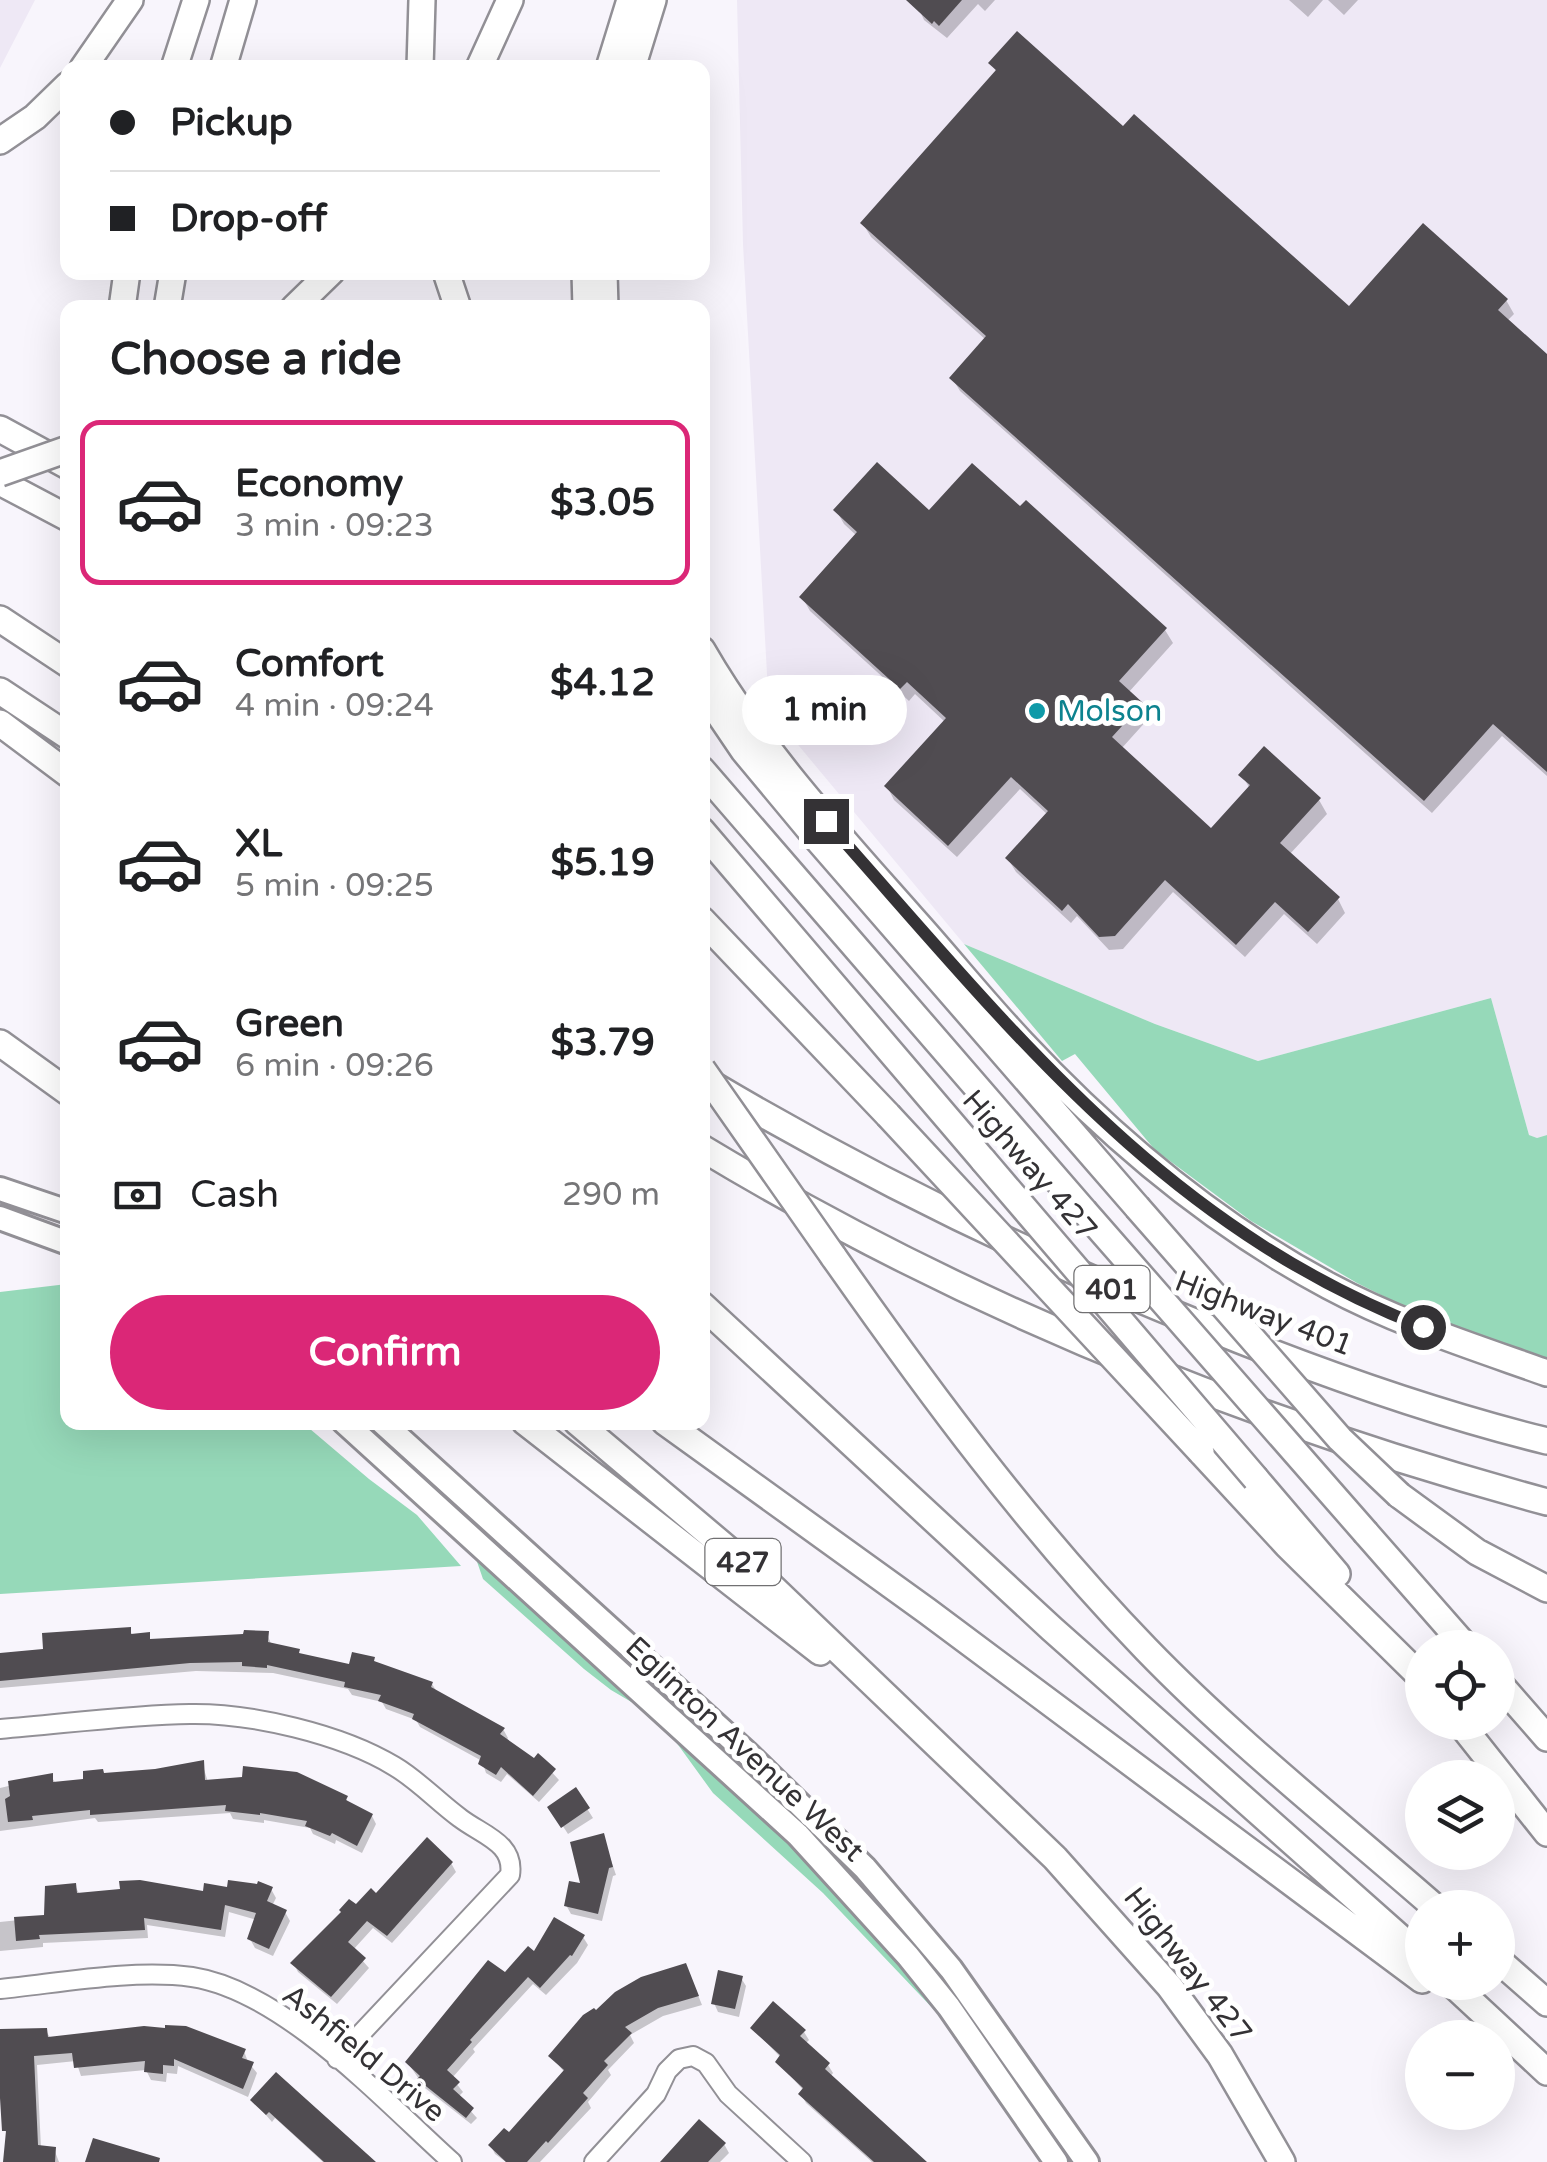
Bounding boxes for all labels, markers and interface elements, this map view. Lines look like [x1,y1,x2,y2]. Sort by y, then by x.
text: Pickup [170,100,293,146]
text: Drop-off [170,196,327,242]
text: Choose a ride [110,333,401,387]
icon: car [115,458,205,548]
text: Economy [235,461,403,507]
text: $3.05 [550,480,655,526]
text: 3 min · 09:23 [235,507,434,545]
icon: car [115,638,205,728]
text: Comfort [235,641,384,687]
text: $4.12 [550,660,655,706]
callout: 1 min [744,676,908,746]
text: 4 min · 09:24 [235,687,434,725]
text: 1 min [782,691,867,729]
place label: Molson [1057,693,1162,730]
marker: Molson [1026,700,1048,722]
route end [804,799,849,844]
icon: car [115,818,205,908]
text: XL [235,821,282,867]
text: $5.19 [550,840,655,886]
text: 5 min · 09:25 [235,867,434,905]
icon: car [115,998,205,1088]
text: Green [235,1001,344,1047]
text: $3.79 [550,1020,655,1066]
text: 6 min · 09:26 [235,1047,434,1085]
street label: Highway 427 [954,1082,1105,1248]
icon: cash [110,1168,165,1223]
text: Cash [190,1172,279,1218]
text: 290 m [562,1176,660,1214]
street label: Highway 401 [1170,1263,1358,1364]
road number: 401 [1074,1266,1150,1312]
button: Confirm [110,1295,660,1410]
route start [1401,1305,1446,1350]
road number: 427 [706,1539,780,1585]
street label: Eglinton Avenue West [618,1629,872,1870]
map controls [1405,1630,1515,2130]
button: locate [1405,1630,1515,1740]
button: layers [1405,1760,1515,1870]
street label: Highway 427 [1115,1880,1260,2051]
button: + [1405,1890,1515,2000]
street label: Ashfield Drive [275,1976,453,2130]
button: − [1405,2020,1515,2130]

